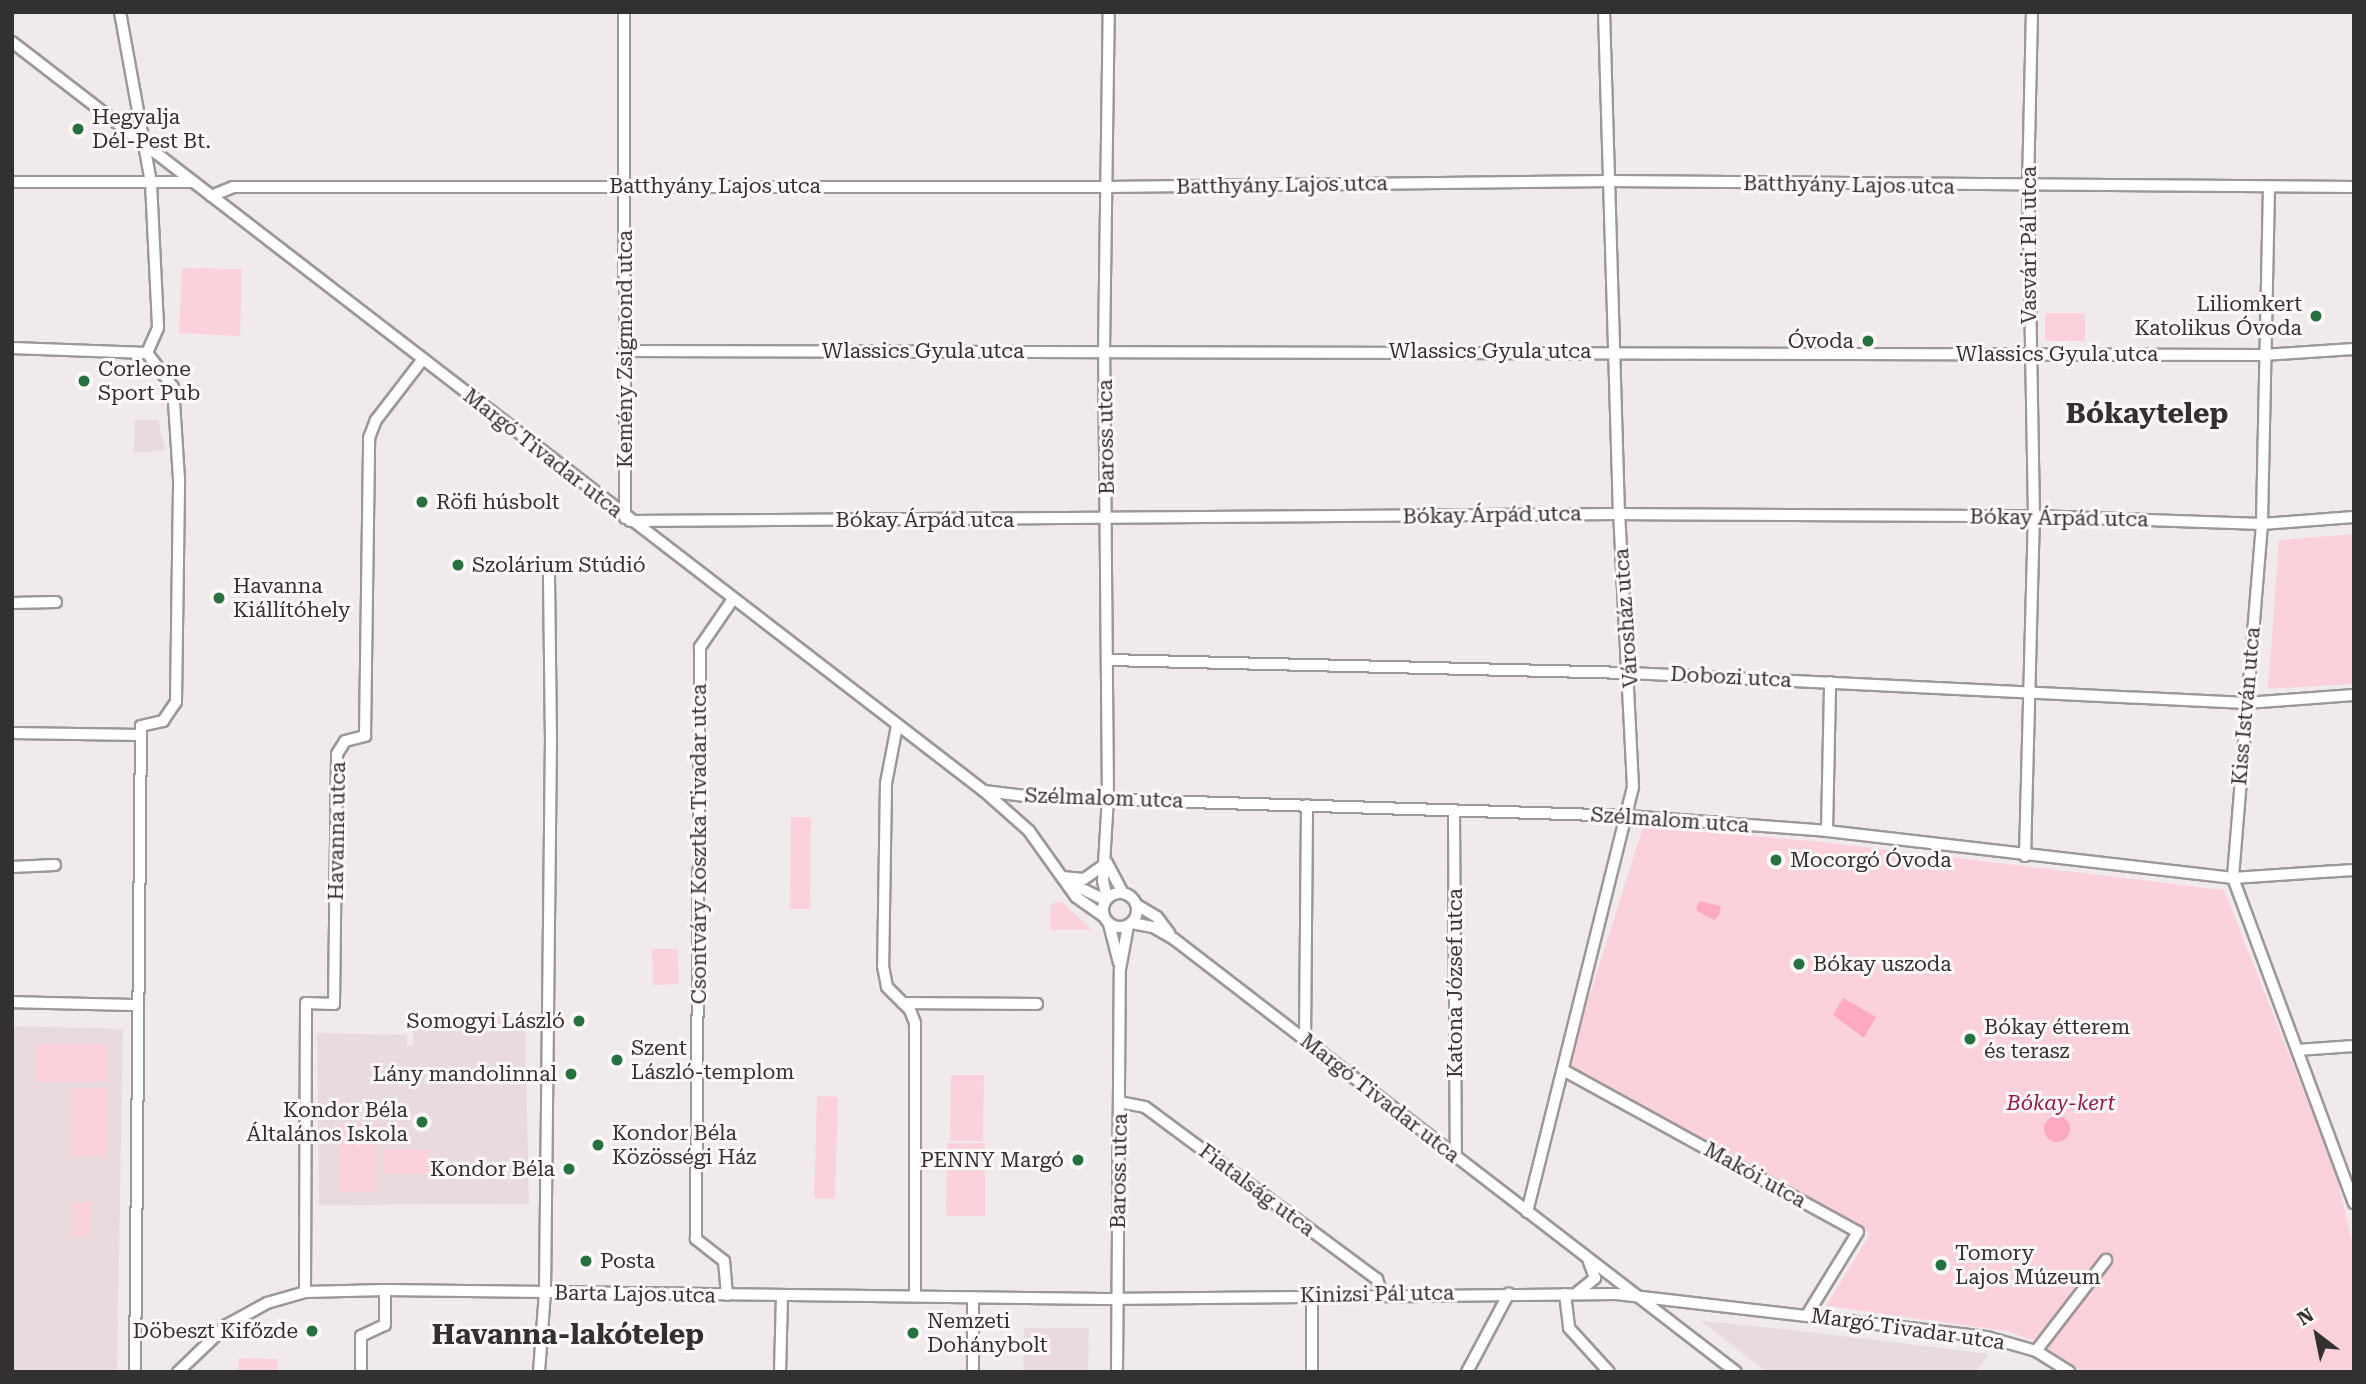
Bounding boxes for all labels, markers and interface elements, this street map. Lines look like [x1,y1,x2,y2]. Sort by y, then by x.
place label: Hegyalja Dél-Pest Bt. [92,104,211,154]
marker: Hegyalja Dél-Pest Bt. [70,121,86,137]
street label: Vasvári Pál utca [2016,166,2042,324]
street label: Batthyány Lajos utca [1176,171,1388,199]
street label: Batthyány Lajos utca [1743,171,1955,199]
street label: Batthyány Lajos utca [609,173,821,199]
street label: Kemény Zsigmond utca [612,230,638,468]
place label: Liliomkert Katolikus Óvoda [2134,291,2302,341]
marker: Liliomkert Katolikus Óvoda [2308,308,2324,324]
place label: Óvoda [1788,328,1854,354]
marker: Óvoda [1860,333,1876,349]
street label: Wlassics Gyula utca [822,338,1024,364]
street label: Wlassics Gyula utca [1389,338,1591,364]
street label: Wlassics Gyula utca [1956,341,2158,367]
place label: Corleone Sport Pub [98,356,200,406]
marker: Corleone Sport Pub [76,373,92,389]
street label: Baross utca [1092,379,1120,495]
street label: Margó Tivadar utca [458,383,628,523]
district label: Bókaytelep [2066,397,2228,431]
place label: Röfi húsbolt [436,489,560,515]
marker: Röfi húsbolt [414,494,430,510]
street label: Bókay Árpád utca [1402,501,1582,529]
street label: Bókay Árpád utca [1969,504,2149,532]
street label: Bókay Árpád utca [836,507,1014,533]
street label: Városház utca [1609,547,1643,689]
place label: Szolárium Stúdió [472,552,646,578]
marker: Szolárium Stúdió [450,557,466,573]
place label: Havanna Kiállítóhely [233,573,350,623]
marker: Havanna Kiállítóhely [211,590,227,606]
street label: Kiss István utca [2227,626,2265,786]
street label: Dobozi utca [1670,661,1792,693]
street label: Csontváry Kosztka Tivadar utca [686,684,712,1004]
street label: Havanna utca [323,761,351,901]
street label: Szélmalom utca [1024,783,1184,813]
street label: Szélmalom utca [1590,802,1750,838]
place label: Mocorgó Óvoda [1790,847,1952,873]
marker: Mocorgó Óvoda [1768,852,1784,868]
street label: Katona József utca [1442,888,1468,1078]
place label: Bókay uszoda [1813,951,1952,977]
marker: Bókay uszoda [1791,956,1807,972]
place label: Somogyi László [407,1008,565,1034]
marker: Somogyi László [571,1013,587,1029]
place label: Bókay étterem és terasz [1984,1014,2130,1064]
street label: Margó Tivadar utca [1295,1028,1465,1168]
marker: Bókay étterem és terasz [1962,1031,1978,1047]
place label: Szent László-templom [631,1035,794,1085]
marker: Szent László-templom [609,1052,625,1068]
place label: Lány mandolinnal [373,1061,557,1087]
marker: Lány mandolinnal [563,1066,579,1082]
park label: Bókay-kert [2007,1090,2115,1116]
place label: Kondor Béla Általános Iskola [247,1097,408,1147]
street label: Baross utca [1105,1113,1133,1229]
marker: Kondor Béla Általános Iskola [414,1114,430,1130]
place label: Kondor Béla Közösségi Ház [612,1120,756,1170]
marker: Kondor Béla Közösségi Ház [590,1137,606,1153]
street label: Makói utca [1700,1137,1810,1213]
street label: Fiatalság utca [1194,1138,1320,1242]
place label: PENNY Margó [920,1147,1064,1173]
marker: PENNY Margó [1070,1152,1086,1168]
place label: Kondor Béla [430,1156,555,1182]
marker: Kondor Béla [561,1161,577,1177]
place label: Tomory Lajos Múzeum [1955,1240,2101,1290]
place label: Posta [600,1248,655,1274]
marker: Posta [578,1253,594,1269]
marker: Tomory Lajos Múzeum [1933,1257,1949,1273]
street label: Barta Lajos utca [554,1280,716,1308]
street label: Kinizsi Pál utca [1300,1280,1454,1308]
north arrow [2282,1300,2352,1370]
street label: Margó Tivadar utca [1809,1303,2007,1355]
text: N [2293,1303,2318,1330]
place label: Nemzeti Dohánybolt [927,1308,1048,1358]
place label: Döbeszt Kifőzde [133,1318,298,1344]
district label: Havanna-lakótelep [432,1318,704,1352]
marker: Döbeszt Kifőzde [304,1323,320,1339]
marker: Nemzeti Dohánybolt [905,1325,921,1341]

